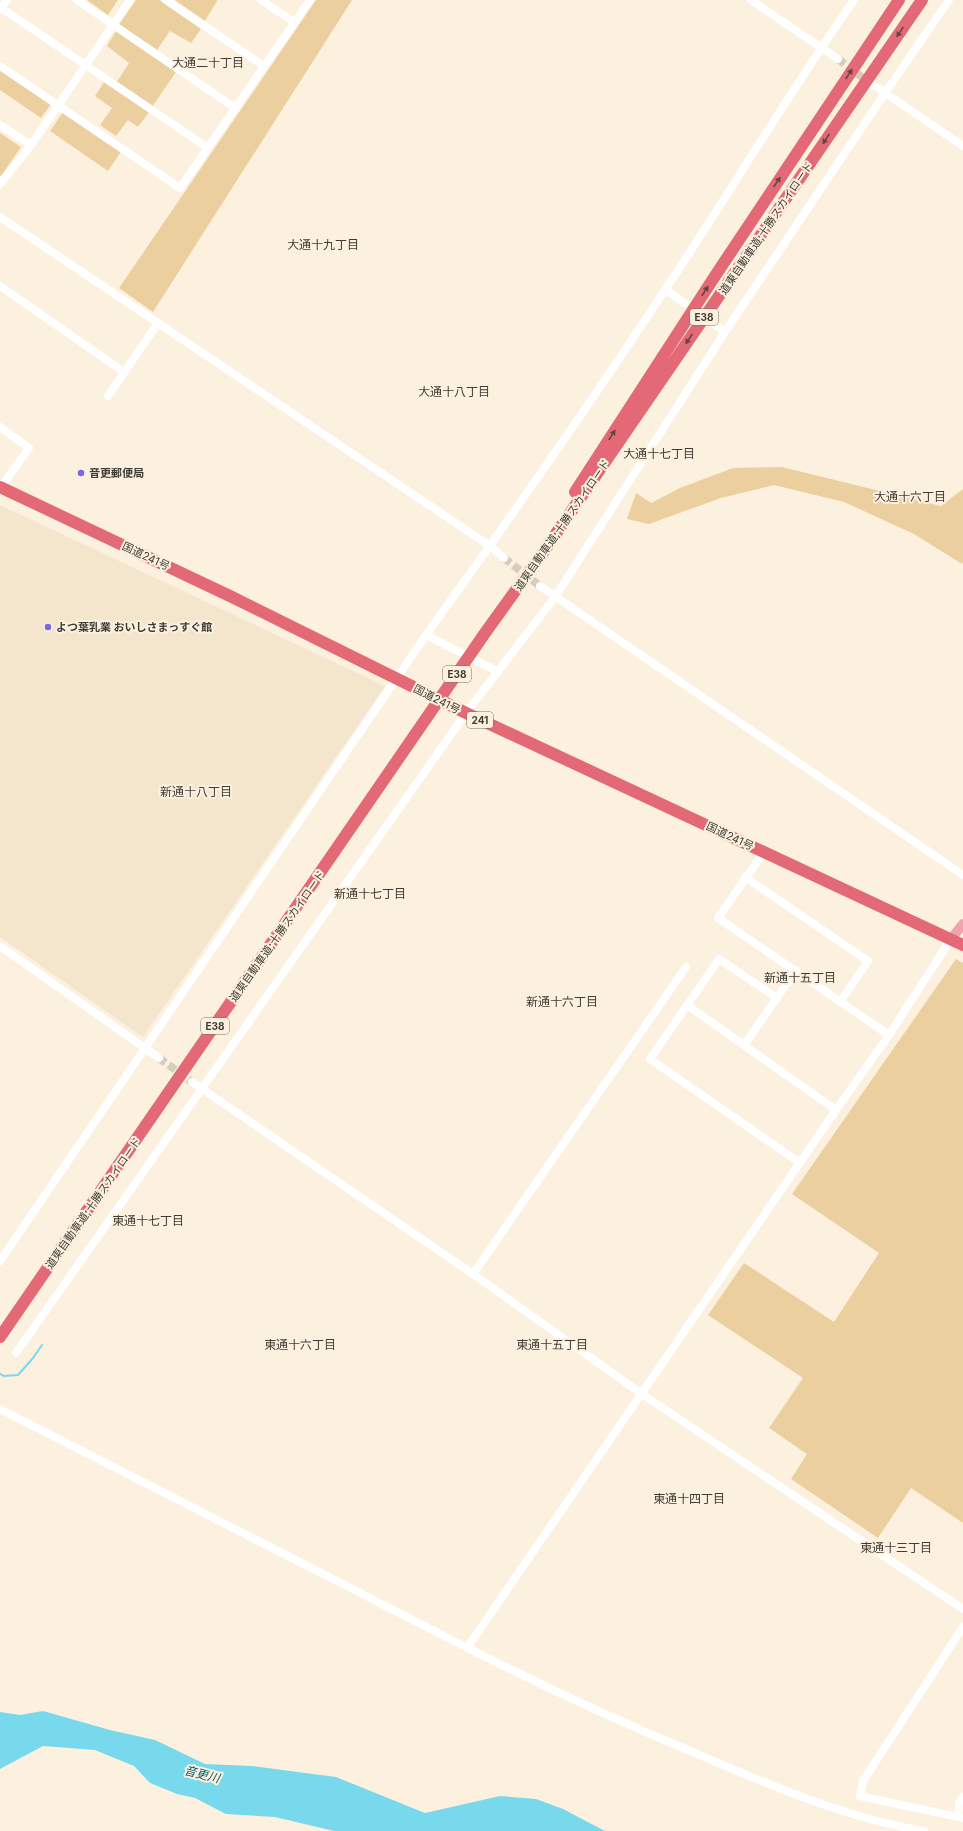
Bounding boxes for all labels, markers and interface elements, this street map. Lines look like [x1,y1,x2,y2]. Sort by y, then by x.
one-way arrow [896,27,904,37]
district label: 大通二十丁目 [172,55,244,70]
one-way arrow [845,69,853,79]
one-way arrow [822,134,830,145]
street label: 道東自動車道;十勝スカイロード [716,159,816,297]
one-way arrow [773,177,781,187]
district label: 大通十九丁目 [287,237,359,252]
one-way arrow [701,285,709,296]
road number: E38 [690,309,718,325]
one-way arrow [686,333,693,345]
district label: 大通十八丁目 [418,384,490,399]
one-way arrow [608,429,615,441]
district label: 大通十七丁目 [623,446,695,461]
street label: 道東自動車道;十勝スカイロード [511,457,613,593]
place label: 音更郵便局 [89,466,144,480]
marker: 音更郵便局 [76,468,86,478]
district label: 大通十六丁目 [874,489,946,504]
street label: 国道241号 [120,539,172,573]
place label: よつ葉乳業 おいしさまっすぐ館 [56,620,212,634]
marker: よつ葉乳業 おいしさまっすぐ館 [43,622,53,632]
road number: E38 [443,666,471,682]
street label: 国道241号 [411,681,463,717]
road number: 241 [467,712,493,728]
district label: 新通十八丁目 [160,784,232,799]
street label: 国道241号 [704,819,756,853]
street label: 道東自動車道;十勝スカイロード [226,868,328,1004]
district label: 新通十七丁目 [334,886,406,901]
district label: 新通十五丁目 [764,970,836,985]
district label: 新通十六丁目 [526,994,598,1009]
road number: E38 [201,1018,229,1034]
street label: 道東自動車道;十勝スカイロード [42,1135,144,1271]
district label: 東通十七丁目 [112,1213,184,1228]
district label: 東通十六丁目 [264,1337,336,1352]
district label: 東通十五丁目 [516,1337,588,1352]
district label: 東通十四丁目 [653,1491,725,1506]
district label: 東通十三丁目 [860,1540,932,1555]
water label: 音更川 [183,1762,223,1786]

